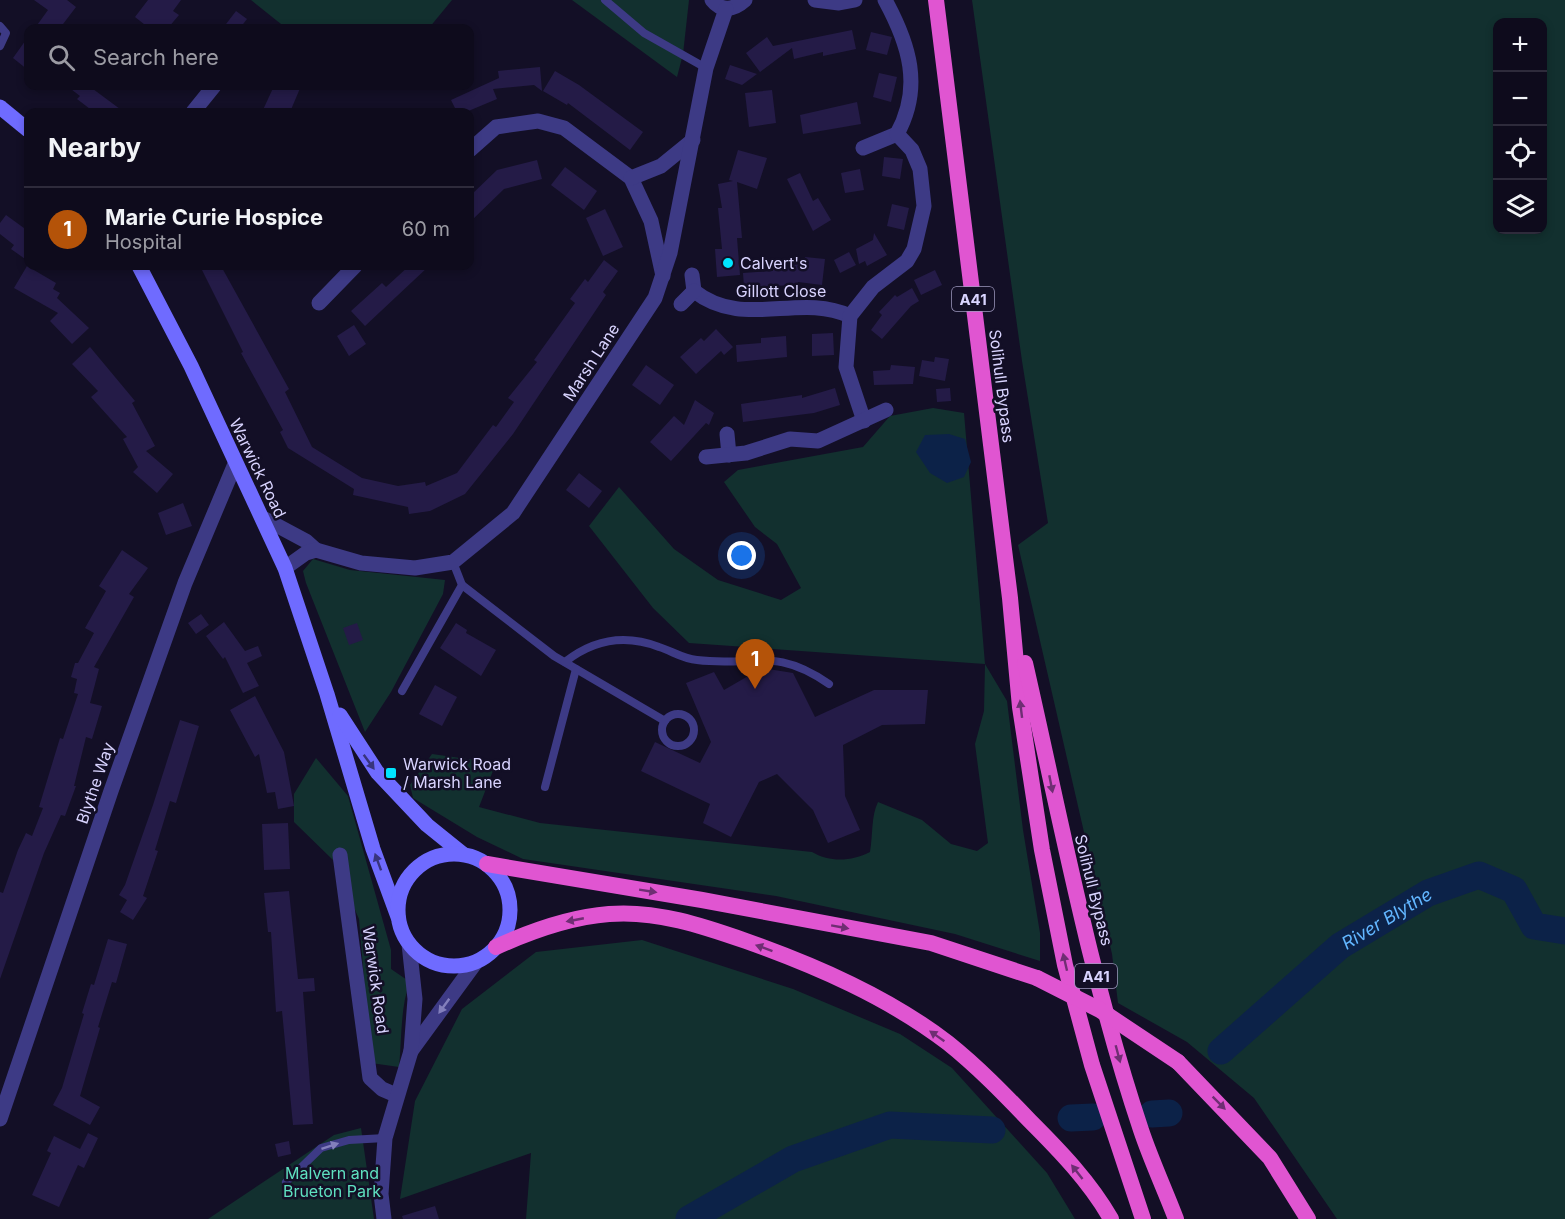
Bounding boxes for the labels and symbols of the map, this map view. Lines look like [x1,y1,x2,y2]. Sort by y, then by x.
place label: Calvert's [740,253,807,273]
marker: Calvert's [721,256,735,270]
street label: Gillott Close [736,281,826,301]
road number: A41 [952,287,994,311]
street label: Marsh Lane [558,319,624,405]
street label: Solihull Bypass [985,328,1019,444]
street label: Warwick Road [225,415,291,521]
your location [727,541,756,570]
pin: 1 [736,640,774,689]
one-way arrow [1016,699,1025,718]
street label: Blythe Way [72,740,118,826]
one-way arrow [363,753,375,769]
place label: Warwick Road / Marsh Lane [403,754,511,792]
marker: Warwick Road / Marsh Lane [384,766,398,780]
one-way arrow [1047,774,1056,793]
street label: Solihull Bypass [1070,832,1118,948]
one-way arrow [372,853,382,871]
water label: River Blythe [1338,883,1435,953]
one-way arrow [639,887,658,896]
one-way arrow [565,916,584,925]
one-way arrow [830,923,849,932]
street label: Warwick Road [359,925,393,1035]
one-way arrow [755,942,773,952]
one-way arrow [1060,952,1069,971]
road number: A41 [1075,964,1117,988]
one-way arrow [438,998,450,1014]
one-way arrow [930,1030,946,1042]
one-way arrow [1114,1045,1123,1063]
one-way arrow [1212,1096,1226,1110]
one-way arrow [321,1141,339,1151]
park label: Malvern and Brueton Park [283,1163,381,1201]
one-way arrow [1071,1164,1083,1179]

